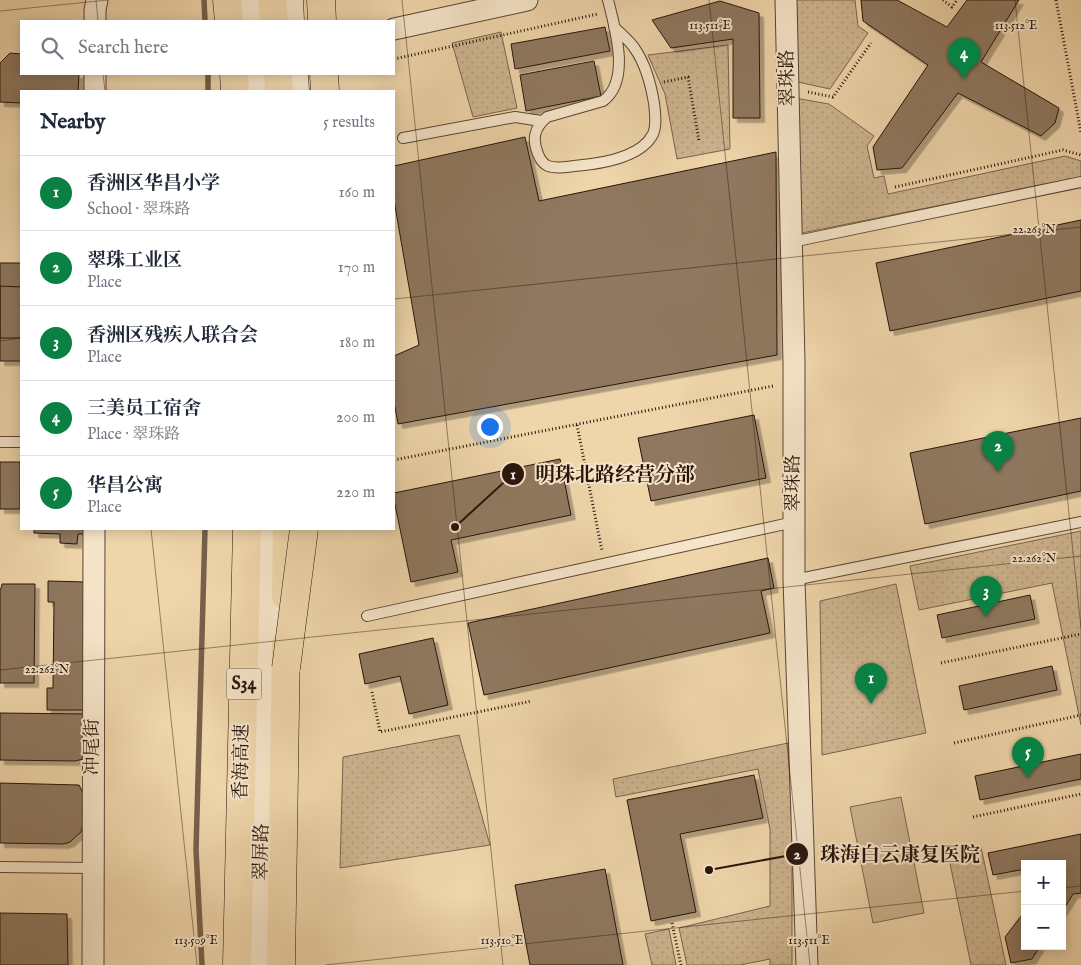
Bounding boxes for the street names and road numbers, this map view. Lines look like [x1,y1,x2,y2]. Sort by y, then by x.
street label: 翠珠路 [776,49,800,107]
street label: 翠珠路 [782,454,806,512]
road number: S34 [226,669,262,700]
street label: 冲尾街 [81,718,105,776]
street label: 香海高速 [229,724,255,800]
street label: 翠屏路 [250,823,274,881]

